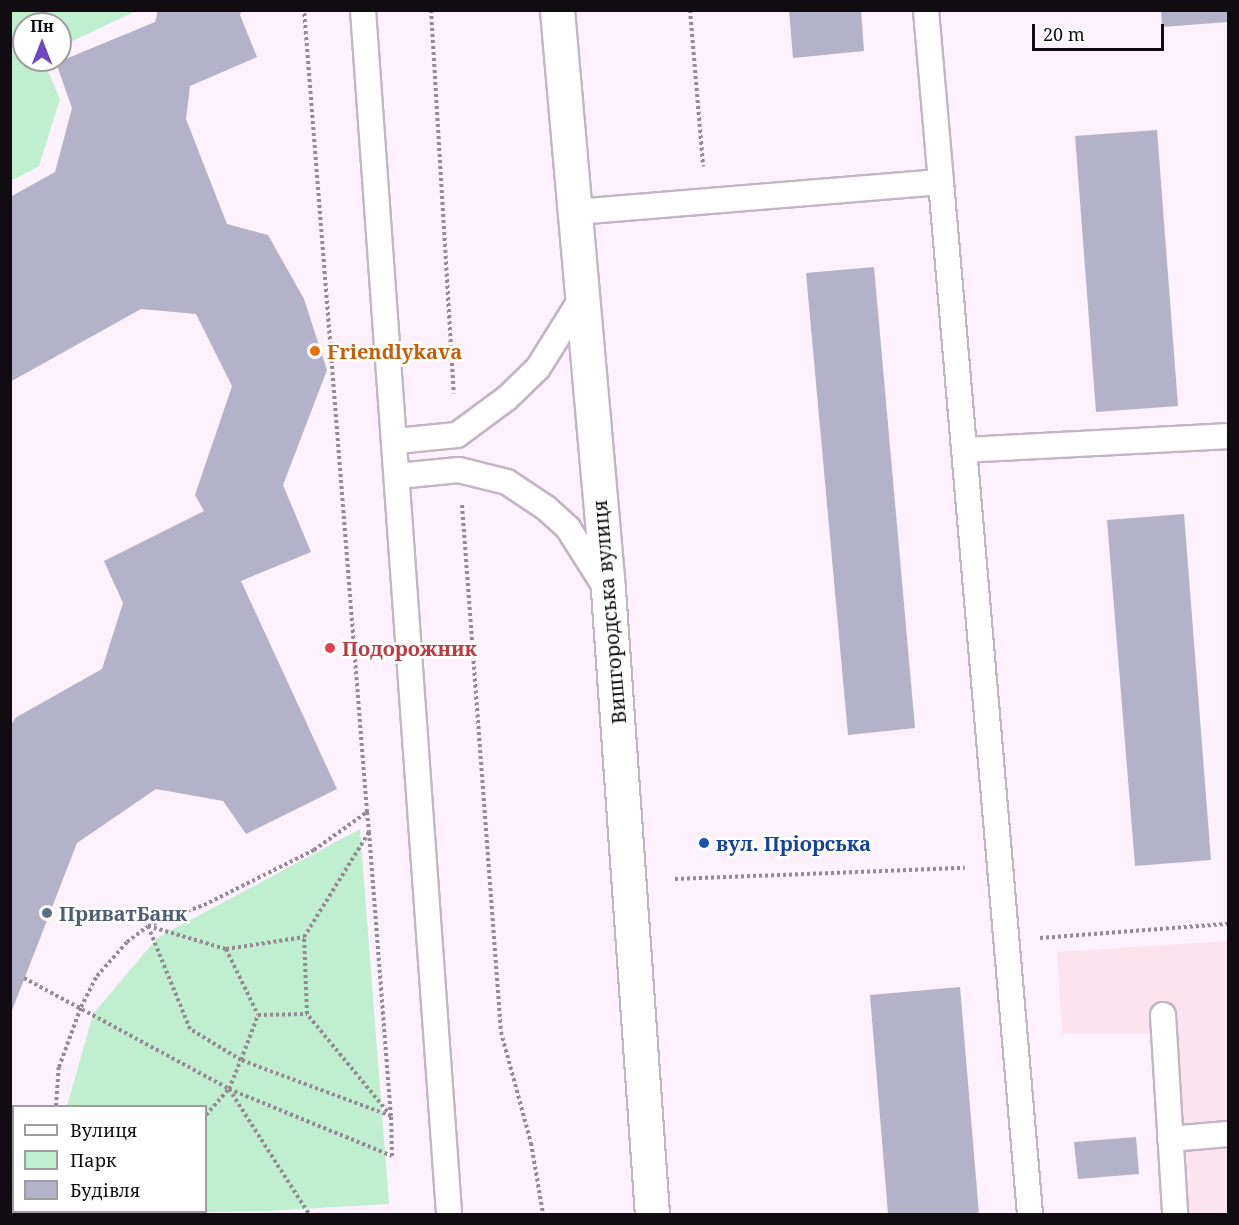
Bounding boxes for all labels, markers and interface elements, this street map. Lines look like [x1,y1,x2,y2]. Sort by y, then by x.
north arrow [12,12,72,72]
scale bar [1035,12,1167,50]
text: Пн [30,15,54,37]
text: 20 m [1043,22,1085,46]
place label: Friendlykava [327,339,462,363]
marker: Friendlykava [308,344,322,358]
street label: Вишгородська вулиця [587,499,631,725]
place label: Подорожник [342,636,477,660]
marker: Подорожник [323,641,337,655]
place label: вул. Пріорська [716,831,871,855]
marker: вул. Пріорська [697,836,711,850]
place label: ПриватБанк [59,901,187,925]
marker: ПриватБанк [40,906,54,920]
legend [12,1105,207,1213]
text: Вулиця [70,1118,137,1142]
text: Парк [70,1148,117,1172]
text: Будівля [70,1178,140,1202]

